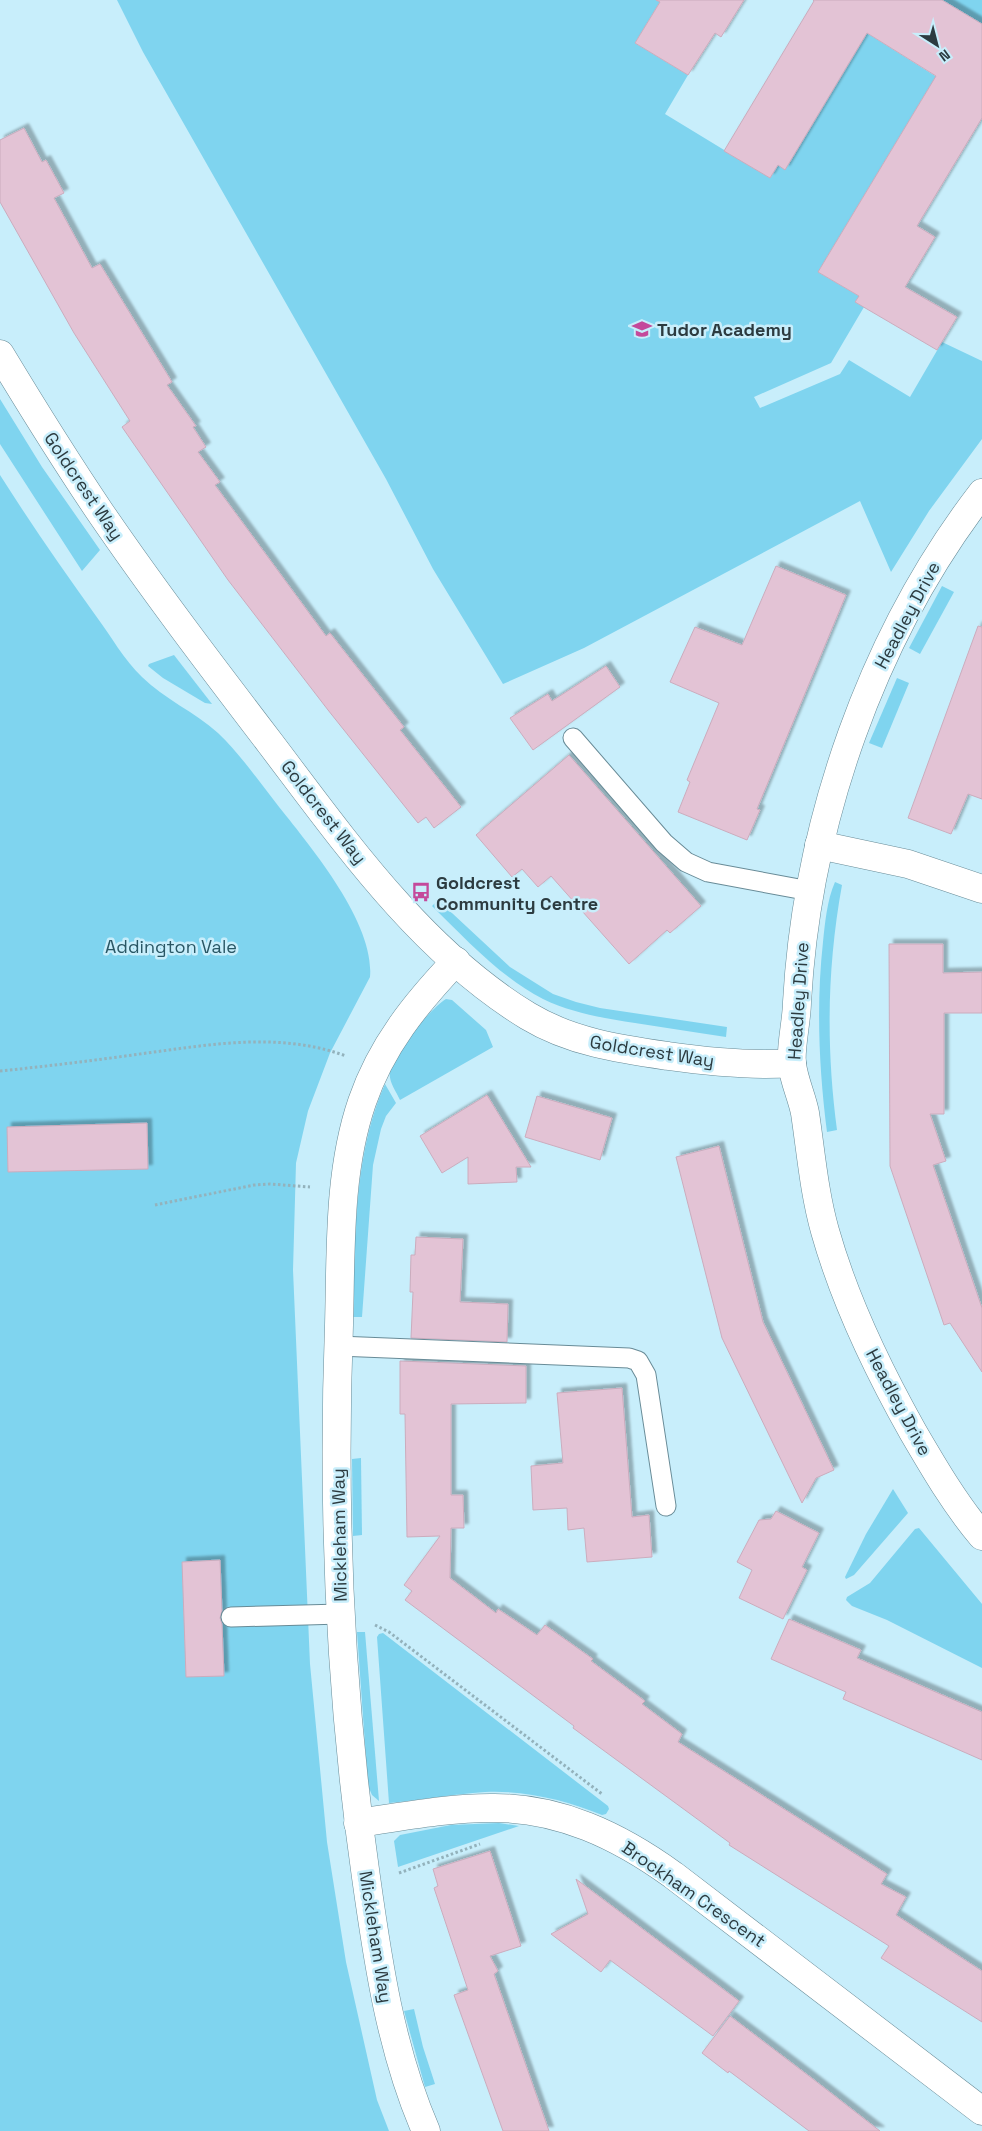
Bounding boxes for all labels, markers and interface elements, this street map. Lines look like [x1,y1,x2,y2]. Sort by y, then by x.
north arrow [912,20,962,70]
text: N [936,45,954,66]
school or university icon: Tudor Academy [631,318,653,340]
place label: Tudor Academy [657,318,792,341]
street label: Goldcrest Way [39,427,129,545]
street label: Headley Drive [869,558,945,672]
street label: Goldcrest Way [276,755,372,869]
place label: Goldcrest Community Centre [436,871,598,915]
bus stop icon: Goldcrest Community Centre [410,881,432,903]
park label: Addington Vale [105,935,237,958]
street label: Headley Drive [782,941,814,1061]
street label: Goldcrest Way [588,1030,716,1072]
street label: Headley Drive [861,1345,937,1459]
street label: Mickleham Way [326,1468,352,1602]
street label: Brockham Crescent [618,1836,770,1952]
street label: Mickleham Way [354,1869,398,2005]

